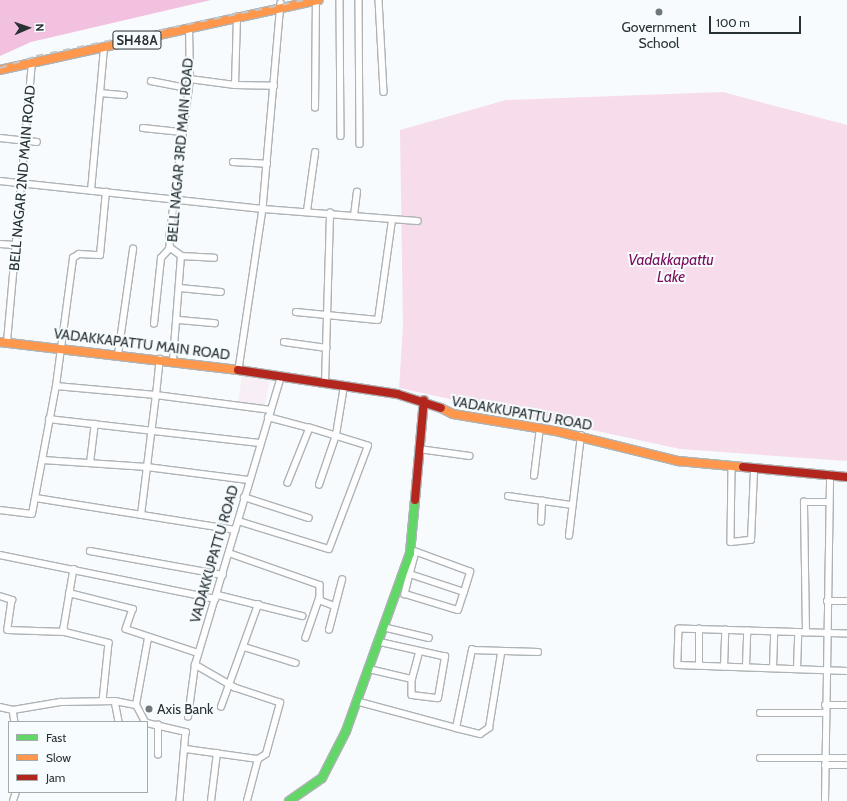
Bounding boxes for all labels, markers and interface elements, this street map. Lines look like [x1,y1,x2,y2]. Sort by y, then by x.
marker: Government School [654,7,664,17]
north arrow [8,8,48,48]
scale bar [711,8,803,34]
text: 100 m [716,15,750,30]
place label: Government School [622,19,696,52]
text: N [33,23,47,32]
road number: SH48A [112,29,162,51]
street label: BELL NAGAR 3RD MAIN ROAD [164,57,196,243]
street label: BELL NAGAR 2ND MAIN ROAD [6,85,38,271]
water label: Vadakkapattu Lake [628,251,714,286]
street label: VADAKKAPATTU MAIN ROAD [53,325,231,363]
street label: VADAKKUPATTU ROAD [450,392,594,434]
street label: VADAKKUPATTU ROAD [186,483,242,625]
place label: Axis Bank [157,701,213,717]
marker: Axis Bank [144,704,154,714]
legend [8,721,148,793]
text: Fast [46,730,66,745]
text: Slow [46,750,71,765]
text: Jam [46,770,65,785]

